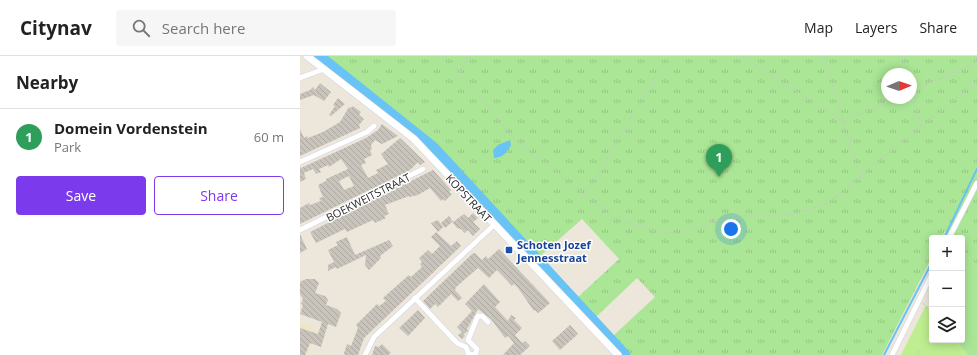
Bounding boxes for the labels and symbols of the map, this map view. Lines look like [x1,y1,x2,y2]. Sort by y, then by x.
north arrow [881,68,917,104]
pin: 1 [706,144,732,177]
street label: BOEKWEITSTRAAT [323,169,413,225]
street label: KOPSTRAAT [443,171,495,225]
your location [721,219,741,239]
place label: Schoten Jozef Jennesstraat [516,237,591,265]
marker: Schoten Jozef Jennesstraat [504,245,514,255]

